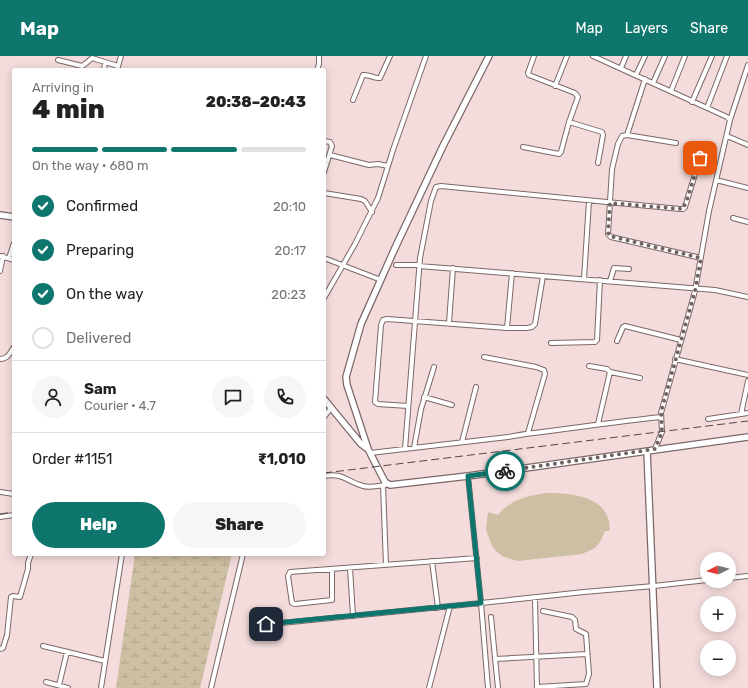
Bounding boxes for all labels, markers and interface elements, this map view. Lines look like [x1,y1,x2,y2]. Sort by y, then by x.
text: Map [20,17,59,40]
text: Map [576,20,603,37]
text: Layers [625,20,668,37]
text: Share [690,20,728,37]
text: Arriving in [32,80,94,95]
text: 20:38–20:43 [206,93,306,111]
text: 4 min [32,94,105,125]
pin [683,141,717,175]
icon: bag [689,147,711,169]
text: On the way · 680 m [32,158,149,173]
icon: check [32,195,54,217]
text: Confirmed [66,197,138,215]
text: 20:10 [273,199,306,214]
icon: check [32,239,54,261]
text: Preparing [66,241,134,259]
text: 20:17 [275,243,306,258]
icon: check [32,283,54,305]
text: On the way [66,285,144,303]
text: 20:23 [271,287,306,302]
text: Delivered [66,329,131,347]
button: person [32,376,74,418]
button: chat [212,376,254,418]
button: phone [264,376,306,418]
text: Sam [84,380,117,398]
text: Courier · 4.7 [84,398,156,413]
text: Order #1151 [32,450,112,468]
text: ₹1,010 [258,450,306,468]
courier [485,451,525,491]
icon: bike [494,460,516,482]
button: Help [32,502,165,548]
button: Share [173,502,306,548]
north arrow [700,552,736,588]
map controls [700,552,736,676]
button: + [700,596,736,632]
pin [249,607,283,641]
icon: home [255,613,277,635]
button: − [700,640,736,676]

